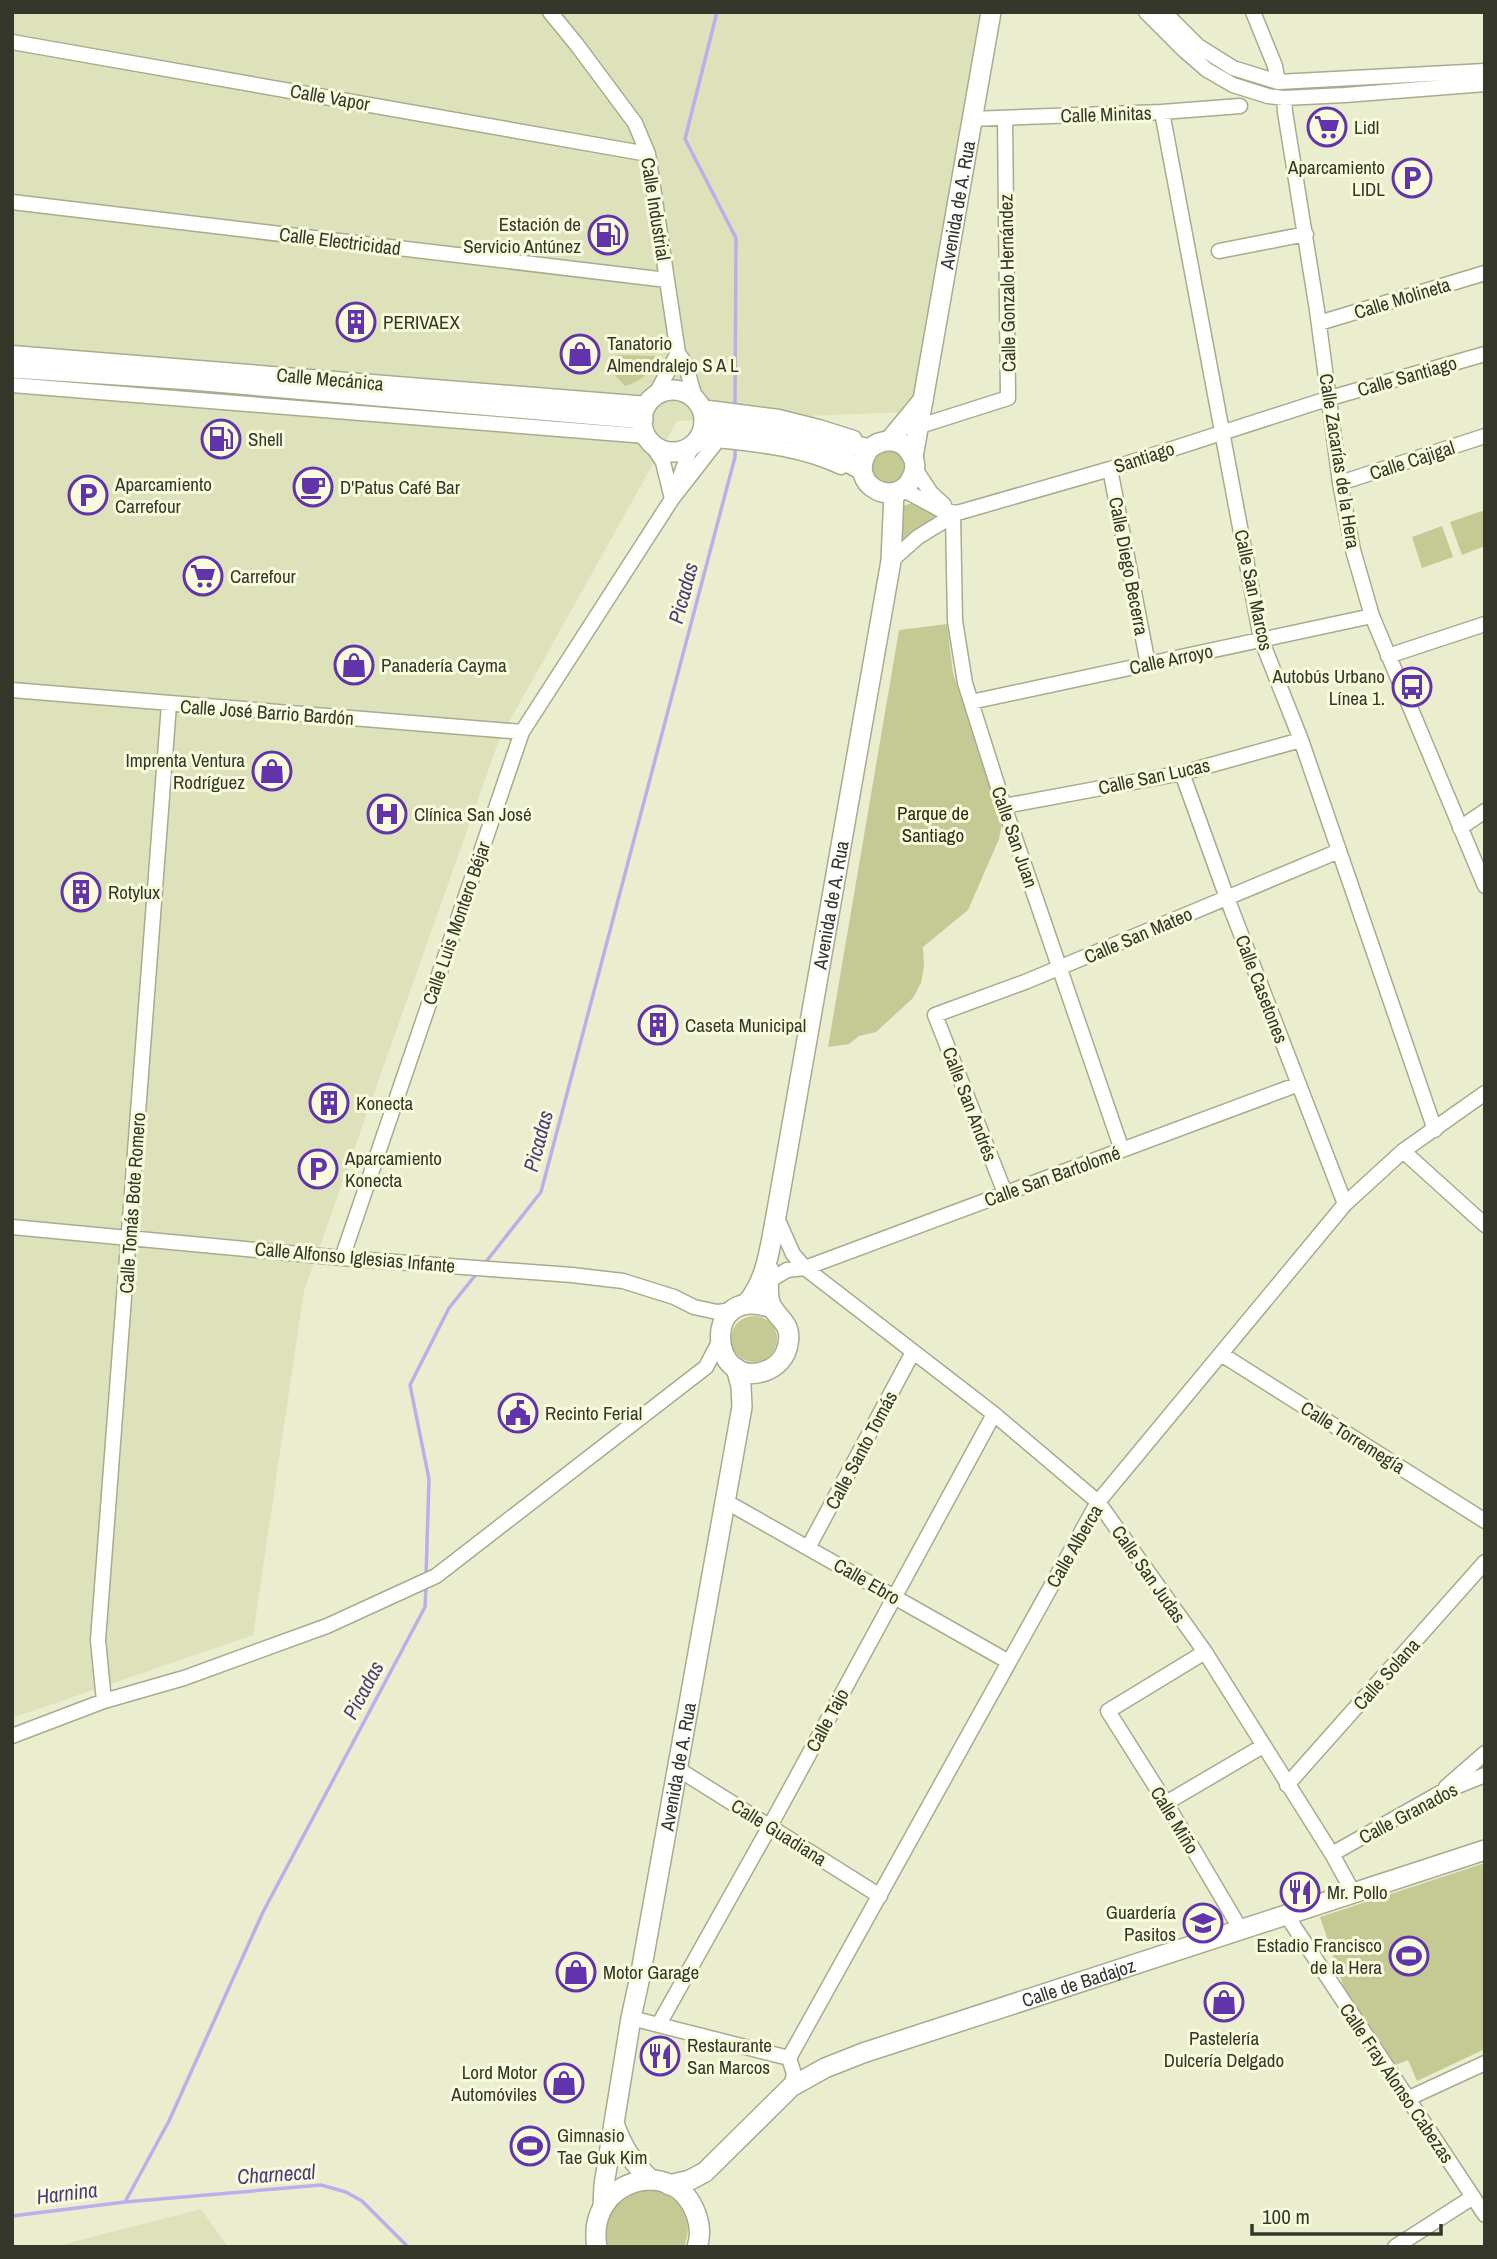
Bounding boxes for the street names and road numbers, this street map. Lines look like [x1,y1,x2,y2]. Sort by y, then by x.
street label: Calle Vapor [288,77,373,117]
street label: Calle Minitas [1060,99,1152,129]
street label: Avenida de A. Rua [933,138,981,272]
street label: Calle Industrial [635,156,677,262]
street label: Calle Gonzalo Hernández [992,193,1022,372]
street label: Calle Electricidad [278,221,402,261]
street label: Calle Molineta [1351,271,1454,325]
street label: Calle Santiago [1354,349,1460,403]
street label: Calle Mecánica [275,361,385,397]
street label: Calle Zacarías de la Hera [1313,372,1367,551]
street label: Calle Cajigal [1366,434,1458,486]
street label: Santiago [1110,435,1178,479]
street label: Calle Diego Becerra [1103,495,1155,638]
street label: Calle San Marcos [1229,527,1280,653]
street label: Calle Arroyo [1127,637,1215,681]
street label: Calle José Barrio Bardón [179,693,355,731]
street label: Calle San Lucas [1096,751,1212,801]
street label: Calle San Juan [986,783,1044,891]
street label: Calle Luis Montero Béjar [416,837,496,1008]
street label: Avenida de A. Rua [806,838,855,972]
street label: Calle San Mateo [1080,901,1196,969]
street label: Calle Casetones [1229,931,1295,1047]
street label: Calle San Andrés [936,1043,1004,1165]
street label: Calle Tomás Bote Romero [113,1112,151,1294]
street label: Calle San Bartolomé [980,1139,1124,1213]
street label: Calle Alfonso Iglesias Infante [254,1235,456,1279]
street label: Calle Santo Tomás [819,1386,903,1514]
street label: Calle Torremegía [1296,1395,1410,1480]
street label: Calle Alberca [1040,1499,1108,1592]
street label: Calle San Judas [1106,1520,1192,1628]
street label: Calle Ebro [829,1552,905,1610]
street label: Calle Solana [1347,1632,1425,1716]
street label: Calle Tajo [799,1684,855,1756]
street label: Avenida de A. Rua [653,1700,702,1834]
street label: Calle Granados [1354,1776,1462,1850]
street label: Calle Miño [1145,1781,1205,1859]
street label: Calle Guadiana [726,1792,832,1872]
street label: Calle de Badajoz [1018,1952,1139,2013]
street label: Calle Fray Alonso Cabezas [1334,1998,1460,2168]

